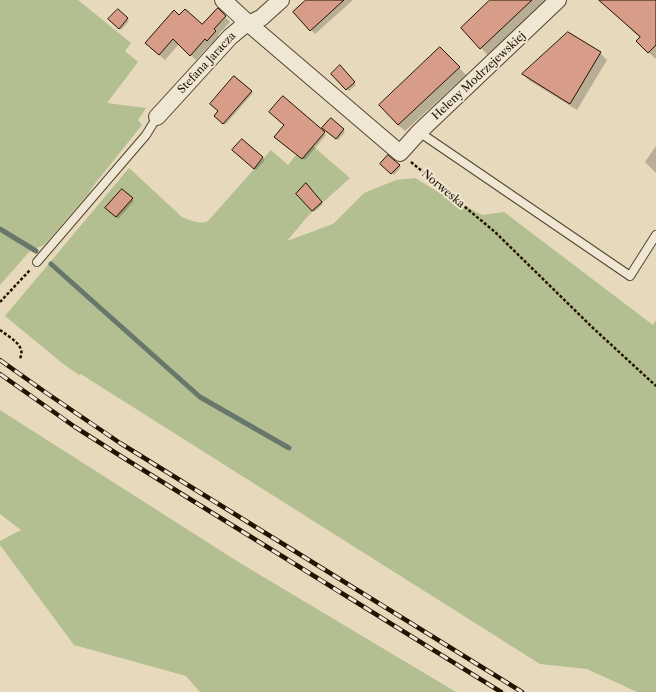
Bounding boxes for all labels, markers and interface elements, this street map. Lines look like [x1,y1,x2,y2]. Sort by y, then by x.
street label: Heleny Modrzejewskiej [430,29,528,123]
street label: Stefana Jaracza [175,30,239,96]
street label: Norweska [419,167,467,211]

